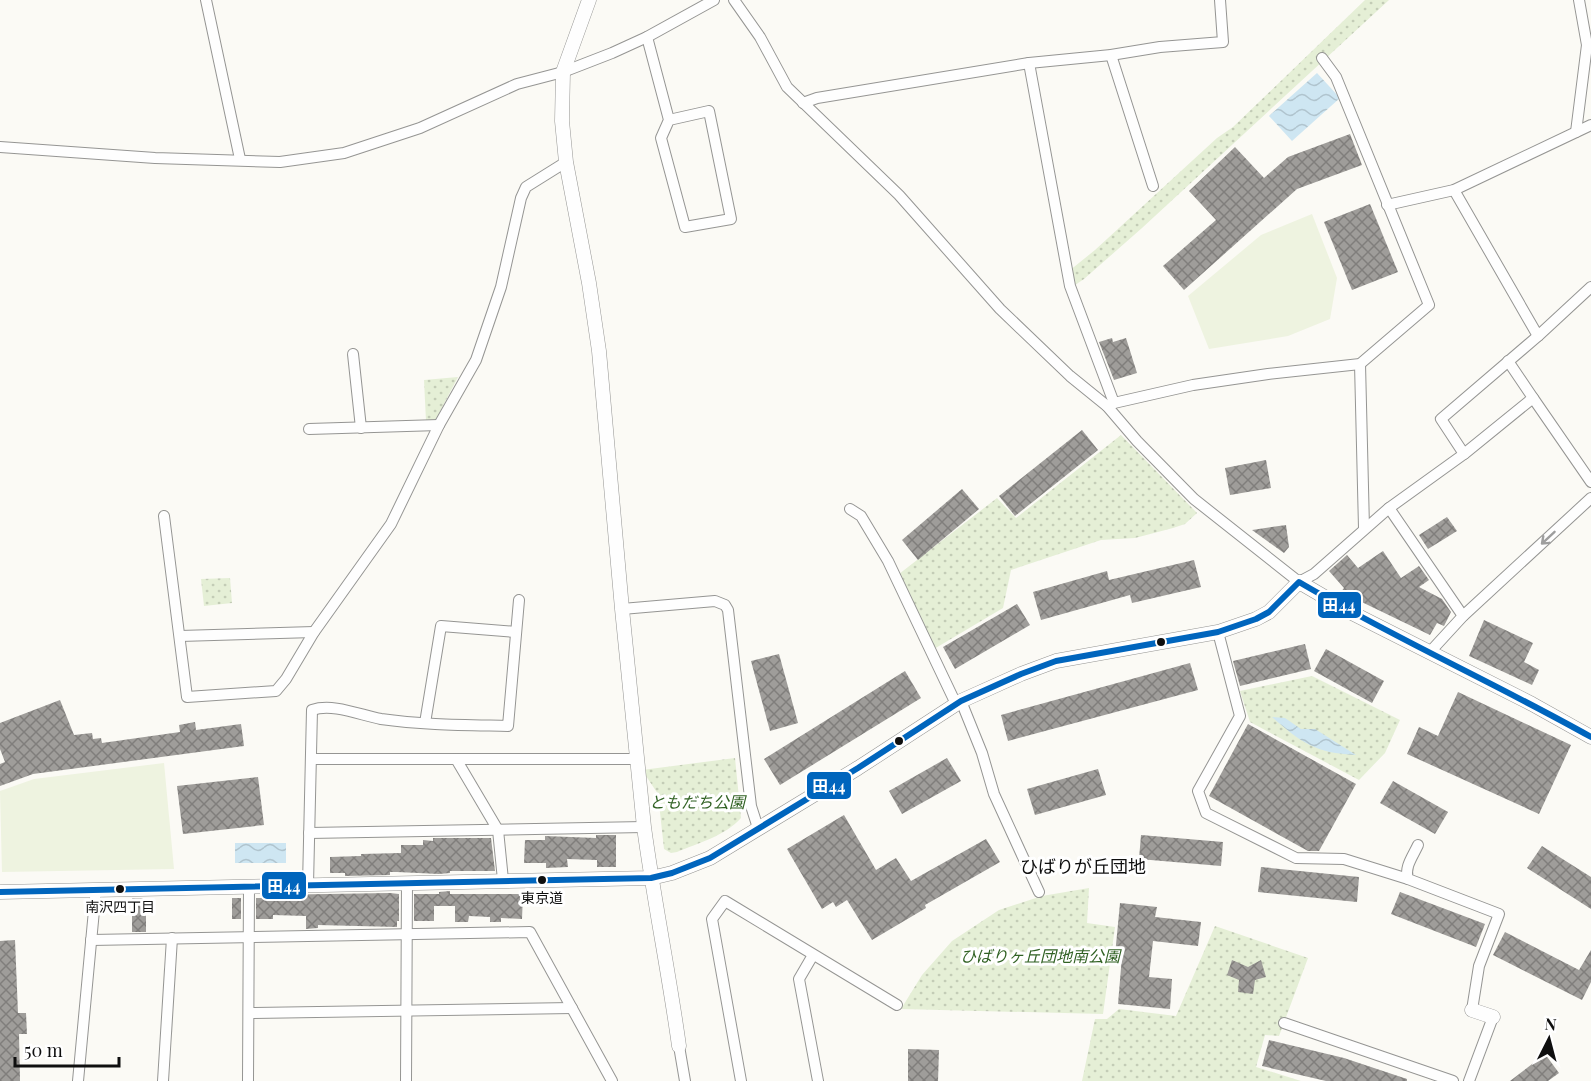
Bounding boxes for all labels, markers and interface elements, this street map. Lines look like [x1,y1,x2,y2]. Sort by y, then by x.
one-way arrow [1541,531,1556,545]
line badge: 田44 [1317,591,1362,619]
text: 田44 [1323,594,1355,615]
unlabelled marker [1155,636,1167,648]
unlabelled marker [893,735,905,747]
line badge: 田44 [806,771,852,800]
text: 田44 [813,775,845,796]
park label: ともだち公園 [649,791,747,812]
district label: ひばりが丘団地 [1020,854,1146,878]
line badge: 田44 [261,871,307,900]
marker: 東京道 [536,874,548,886]
text: 田44 [268,875,300,896]
marker: 南沢四丁目 [114,883,126,895]
place label: 東京道 [521,888,563,907]
place label: 南沢四丁目 [85,897,155,916]
park label: ひばりヶ丘団地南公園 [960,945,1122,966]
north arrow [1519,1009,1579,1069]
text: N [1544,1013,1558,1035]
scale bar [15,1030,118,1068]
text: 50 m [24,1038,63,1062]

